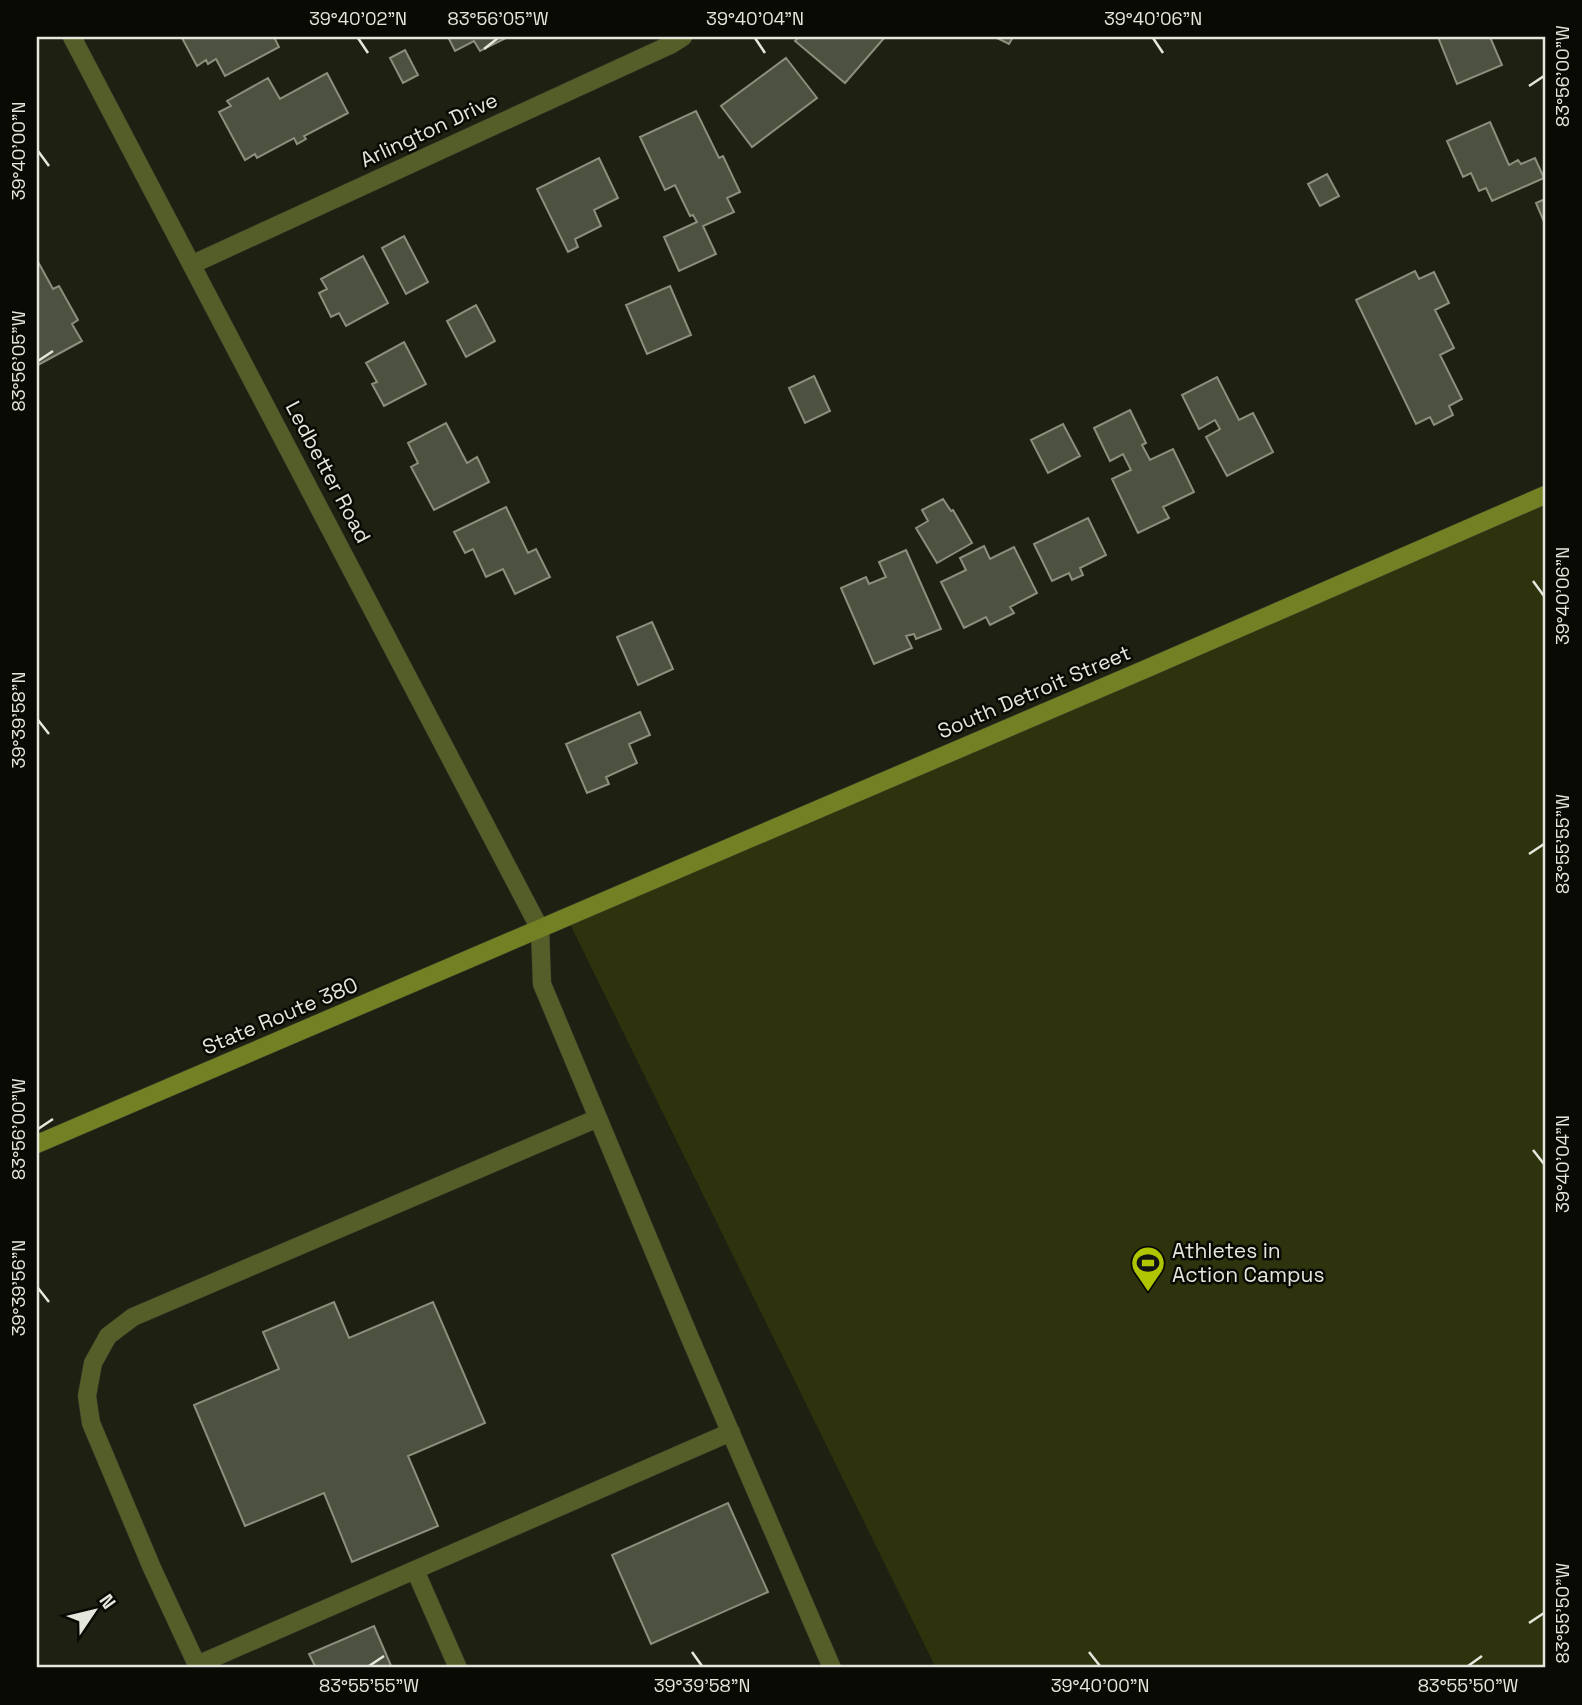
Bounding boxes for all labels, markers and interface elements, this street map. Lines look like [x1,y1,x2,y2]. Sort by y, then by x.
text: 39°40'02"N [309,7,407,30]
text: 83°56'05"W [448,7,549,30]
text: 39°40'04"N [706,7,804,30]
text: 39°40'06"N [1104,7,1202,30]
text: 83°56'00"W [1551,25,1574,127]
street label: Arlington Drive [356,86,502,173]
text: 39°40'00"N [7,102,30,200]
text: 83°56'05"W [7,310,30,411]
street label: Ledbetter Road [280,396,377,547]
text: 39°40'06"N [1551,547,1574,645]
street label: South Detroit Street [933,639,1134,744]
text: 39°39'58"N [7,672,30,768]
text: 83°55'55"W [1551,794,1574,894]
street label: State Route 380 [198,971,362,1060]
text: 83°56'00"W [7,1078,30,1180]
text: 39°40'04"N [1551,1115,1574,1213]
place label: Athletes in Action Campus [1172,1237,1325,1288]
text: 39°39'56"N [7,1240,30,1336]
sports icon: Athletes in Action Campus [1129,1244,1167,1293]
text: 83°55'50"W [1551,1562,1574,1663]
north arrow [60,1576,130,1646]
text: N [94,1589,121,1614]
text: 83°55'55"W [319,1674,419,1697]
text: 39°39'58"N [654,1674,750,1697]
text: 39°40'00"N [1051,1674,1149,1697]
text: 83°55'50"W [1418,1674,1519,1697]

